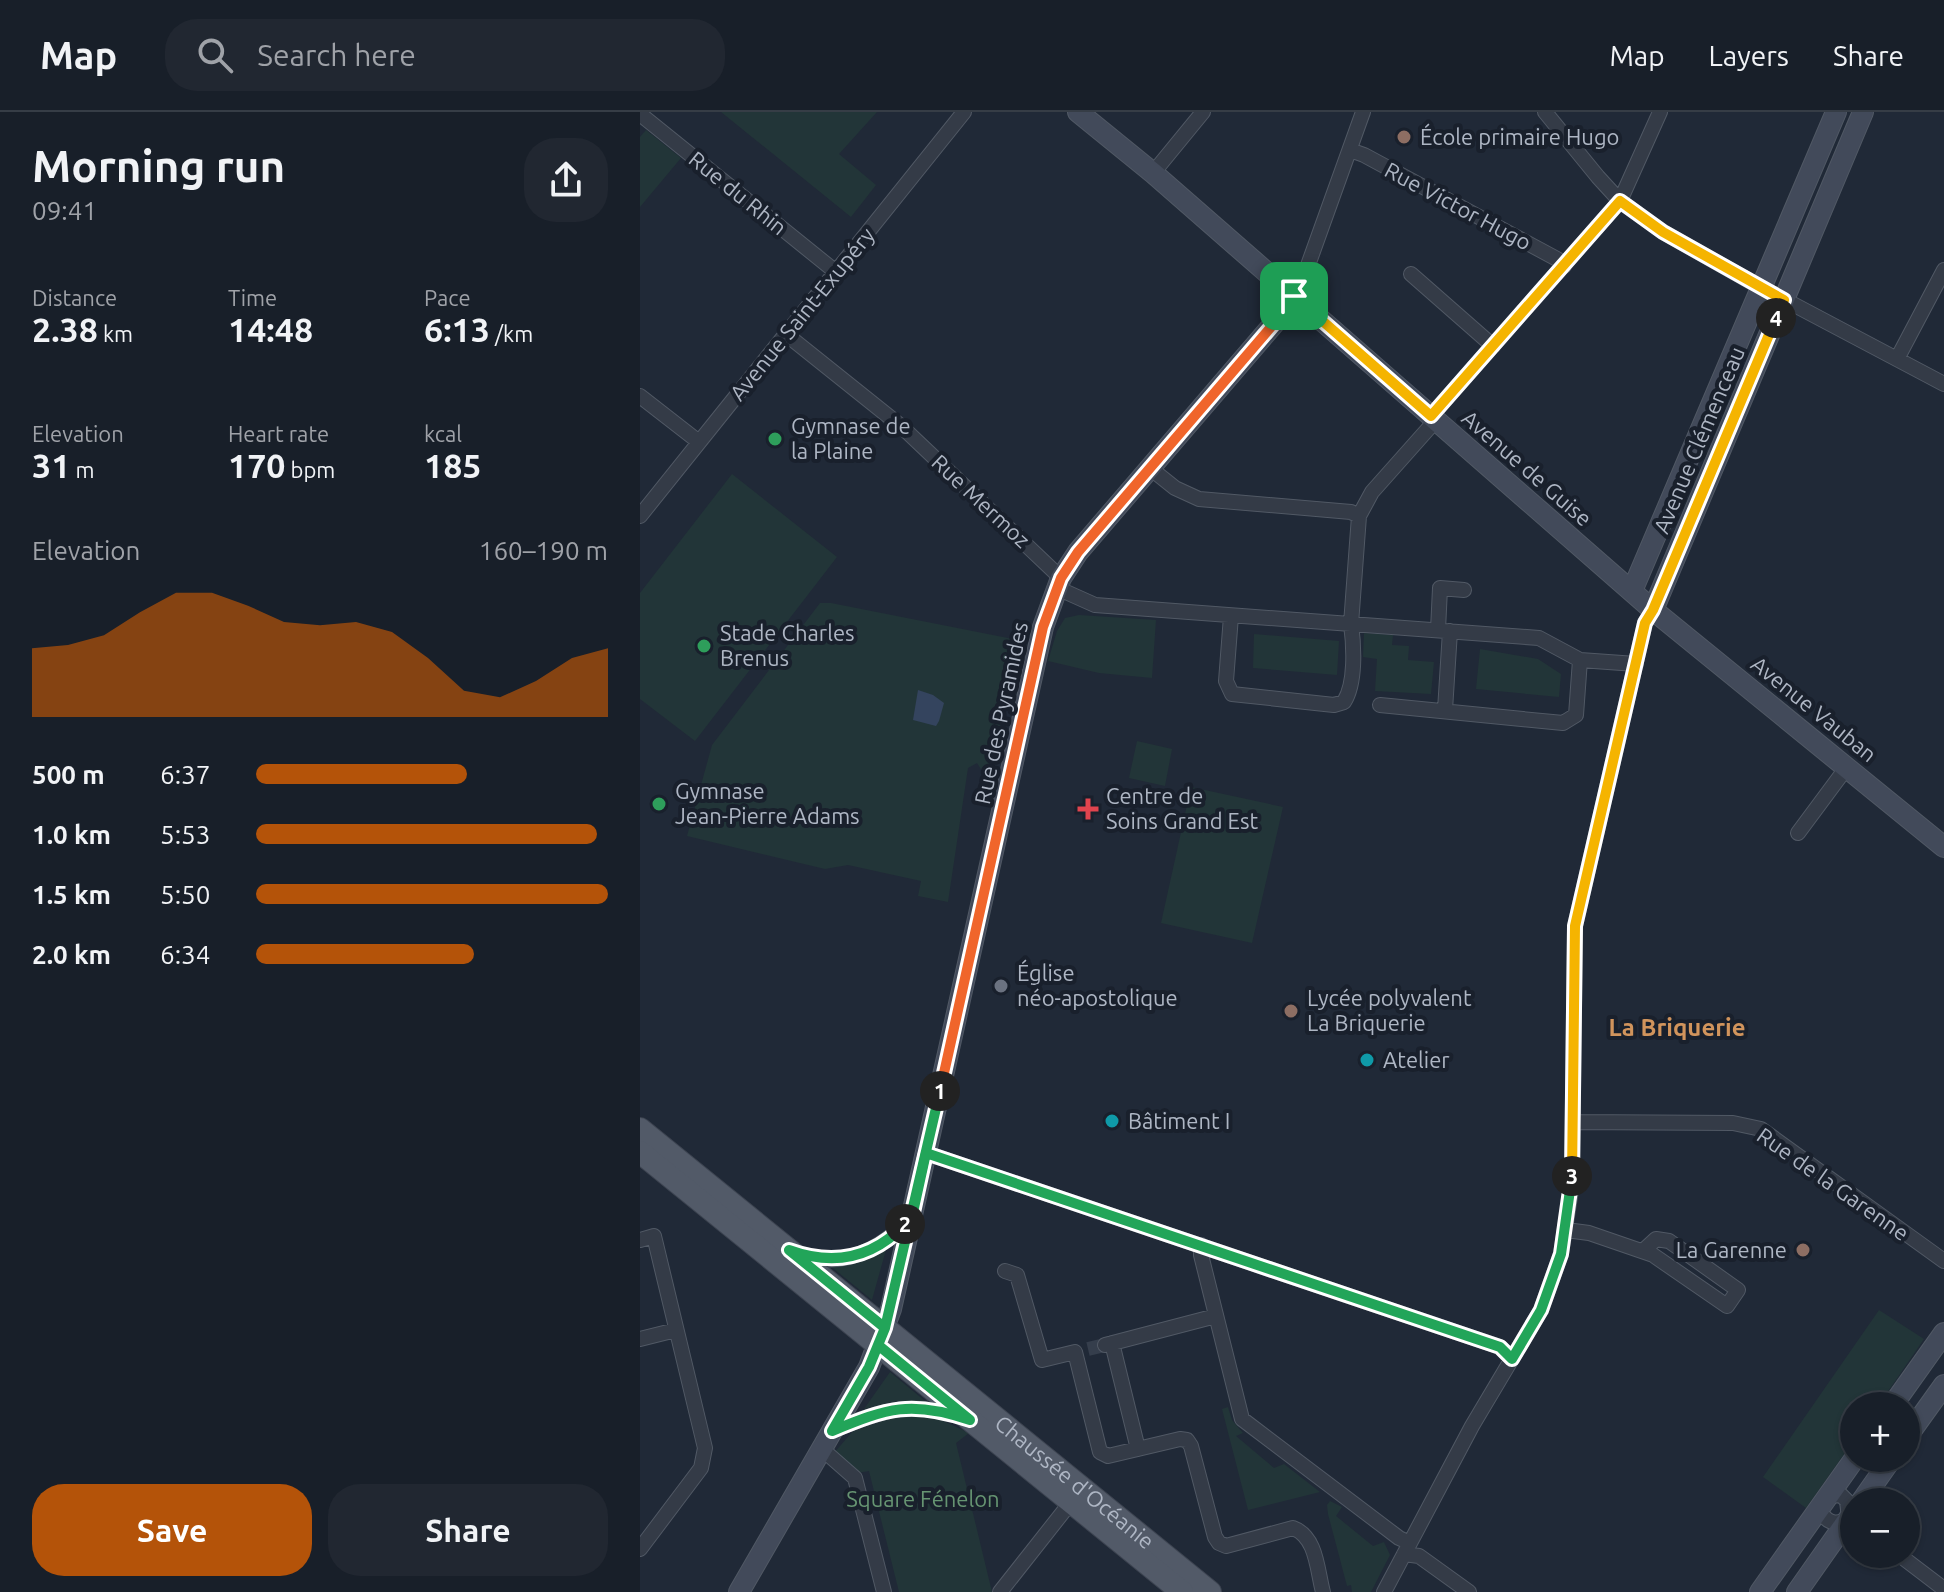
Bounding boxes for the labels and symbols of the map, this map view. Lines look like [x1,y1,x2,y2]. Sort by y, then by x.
place label: École primaire Hugo [1420,123,1619,149]
marker: École primaire Hugo [1395,128,1413,146]
street label: Rue du Rhin [685,146,792,239]
street label: Rue Victor Hugo [1381,157,1536,255]
street label: Avenue Saint-Exupéry [724,222,879,405]
pin [1260,262,1328,330]
pin: 4 [1756,298,1796,338]
street label: Avenue Clémenceau [1648,343,1749,537]
street label: Avenue de Guise [1457,405,1597,531]
place label: Gymnase de la Plaine [791,413,911,463]
marker: Gymnase de la Plaine [766,430,784,448]
street label: Rue Mermoz [927,449,1036,552]
place label: Stade Charles Brenus [720,620,855,670]
street label: Rue des Pyramides [969,620,1032,806]
marker: Stade Charles Brenus [695,637,713,655]
street label: Avenue Vauban [1747,651,1882,767]
place label: Gymnase Jean-Pierre Adams [675,778,860,828]
place label: Centre de Soins Grand Est [1106,783,1258,833]
marker: Gymnase Jean-Pierre Adams [650,795,668,813]
marker: Centre de Soins Grand Est [1077,798,1099,820]
place label: Église néo-apostolique [1017,959,1178,1010]
marker: Église néo-apostolique [992,977,1010,995]
place label: Lycée polyvalent La Briquerie [1307,985,1472,1035]
marker: Lycée polyvalent La Briquerie [1282,1002,1300,1020]
district label: La Briquerie [1608,1014,1746,1041]
place label: Atelier [1383,1047,1450,1072]
marker: Atelier [1358,1051,1376,1069]
pin: 1 [920,1071,960,1111]
place label: Bâtiment I [1128,1108,1230,1133]
marker: Bâtiment I [1103,1112,1121,1130]
street label: Rue de la Garenne [1753,1122,1914,1245]
pin: 3 [1552,1156,1592,1196]
pin: 2 [885,1204,925,1244]
place label: La Garenne [1676,1237,1787,1262]
marker: La Garenne [1794,1241,1812,1259]
street label: Chaussée d'Océanie [991,1410,1159,1554]
park label: Square Fénelon [846,1486,1000,1511]

